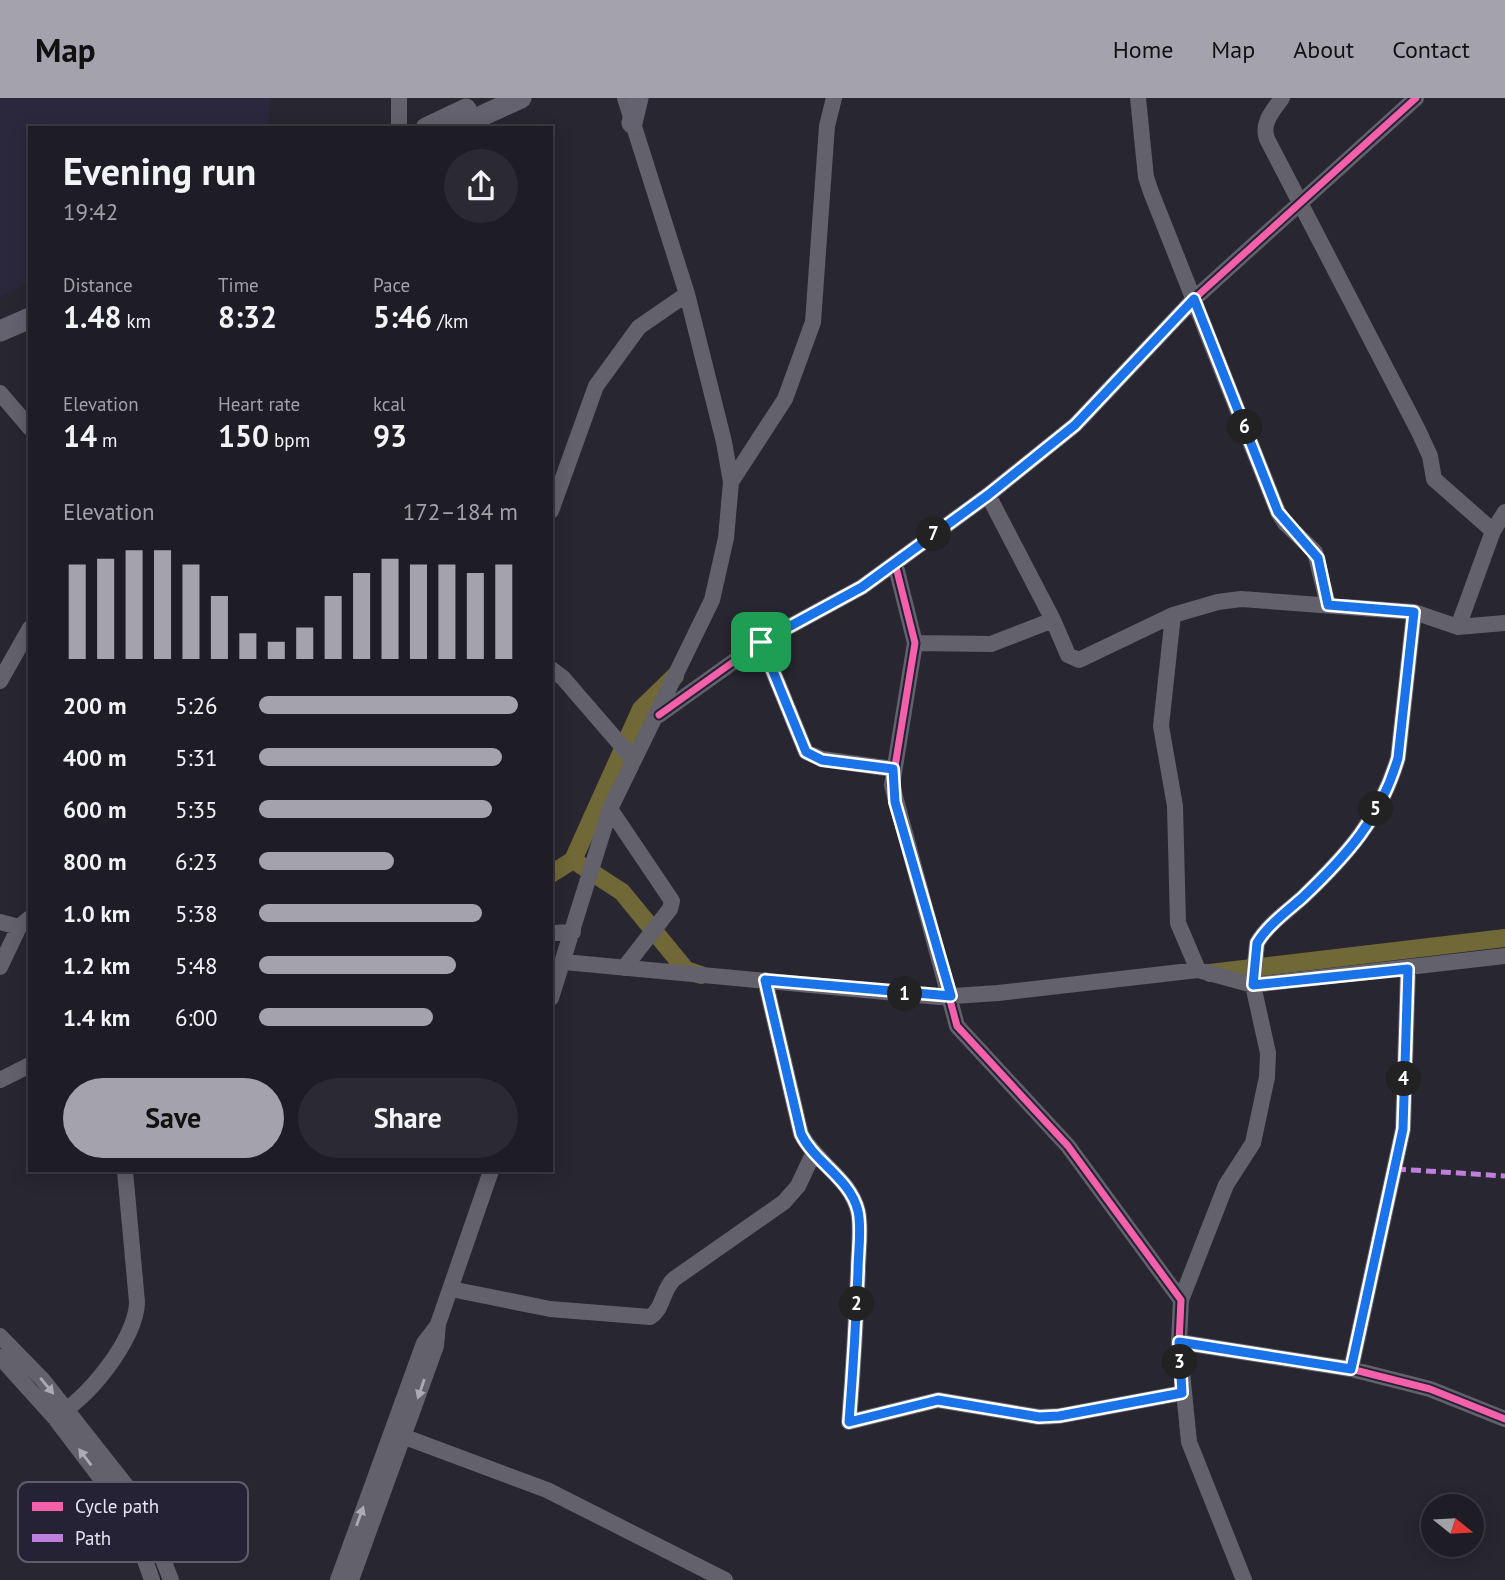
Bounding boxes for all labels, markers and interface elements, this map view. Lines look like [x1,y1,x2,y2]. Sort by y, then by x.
text: Map [35,28,96,71]
text: Home [1113,34,1173,65]
text: Map [1211,34,1255,65]
text: About [1293,34,1354,65]
text: Contact [1392,34,1470,65]
text: Evening run [63,146,256,195]
button: share [444,149,518,223]
text: 19:42 [63,197,118,226]
text: Distance [63,273,133,297]
text: Time [218,273,259,297]
text: Pace [373,273,410,297]
text: 1.48 [63,297,121,336]
text: 8:32 [218,297,277,336]
text: 5:46 [373,297,432,336]
text: km [121,309,151,333]
text: /km [432,309,468,333]
text: Elevation [63,392,139,416]
text: Heart rate [218,392,300,416]
text: kcal [373,392,405,416]
pin: 6 [1228,410,1262,444]
text: 6 [1239,414,1250,438]
text: 14 [63,416,97,455]
text: 150 [218,416,269,455]
text: 93 [373,416,407,455]
text: m [97,428,118,452]
text: bpm [269,428,310,452]
text: Elevation [63,497,155,526]
text: 172–184 m [403,497,518,526]
pin: 7 [916,516,951,551]
text: 7 [928,521,939,545]
pin [731,612,791,672]
icon: arrive [742,623,780,661]
text: 200 m [63,691,126,720]
text: 5:26 [175,691,218,720]
text: 400 m [63,743,126,772]
text: 5:31 [175,743,218,772]
pin: 5 [1358,792,1394,826]
text: 600 m [63,795,126,824]
text: 5:35 [175,795,218,824]
text: 5 [1370,796,1381,820]
text: 800 m [63,847,126,876]
text: 6:23 [175,847,218,876]
text: 1.0 km [63,899,130,928]
text: 5:38 [175,899,218,928]
text: 1.2 km [63,951,130,980]
text: 5:48 [175,951,218,980]
pin: 1 [888,976,922,1012]
text: 1 [899,981,910,1005]
text: 1.4 km [63,1003,130,1032]
text: 6:00 [175,1003,218,1032]
pin: 4 [1386,1062,1422,1096]
text: 4 [1398,1066,1409,1090]
button: Save [63,1078,284,1158]
button: Share [298,1078,518,1158]
pin: 2 [840,1286,874,1322]
text: 2 [851,1291,862,1315]
pin: 3 [1162,1344,1198,1380]
text: 3 [1174,1349,1185,1373]
one-way arrow [39,1377,54,1394]
one-way arrow [415,1379,426,1400]
one-way arrow [78,1448,92,1466]
legend [18,1482,248,1562]
text: Cycle path [75,1494,159,1518]
north arrow [1421,1494,1484,1558]
map controls [1421,1494,1484,1557]
one-way arrow [355,1505,366,1526]
text: Path [75,1526,111,1550]

